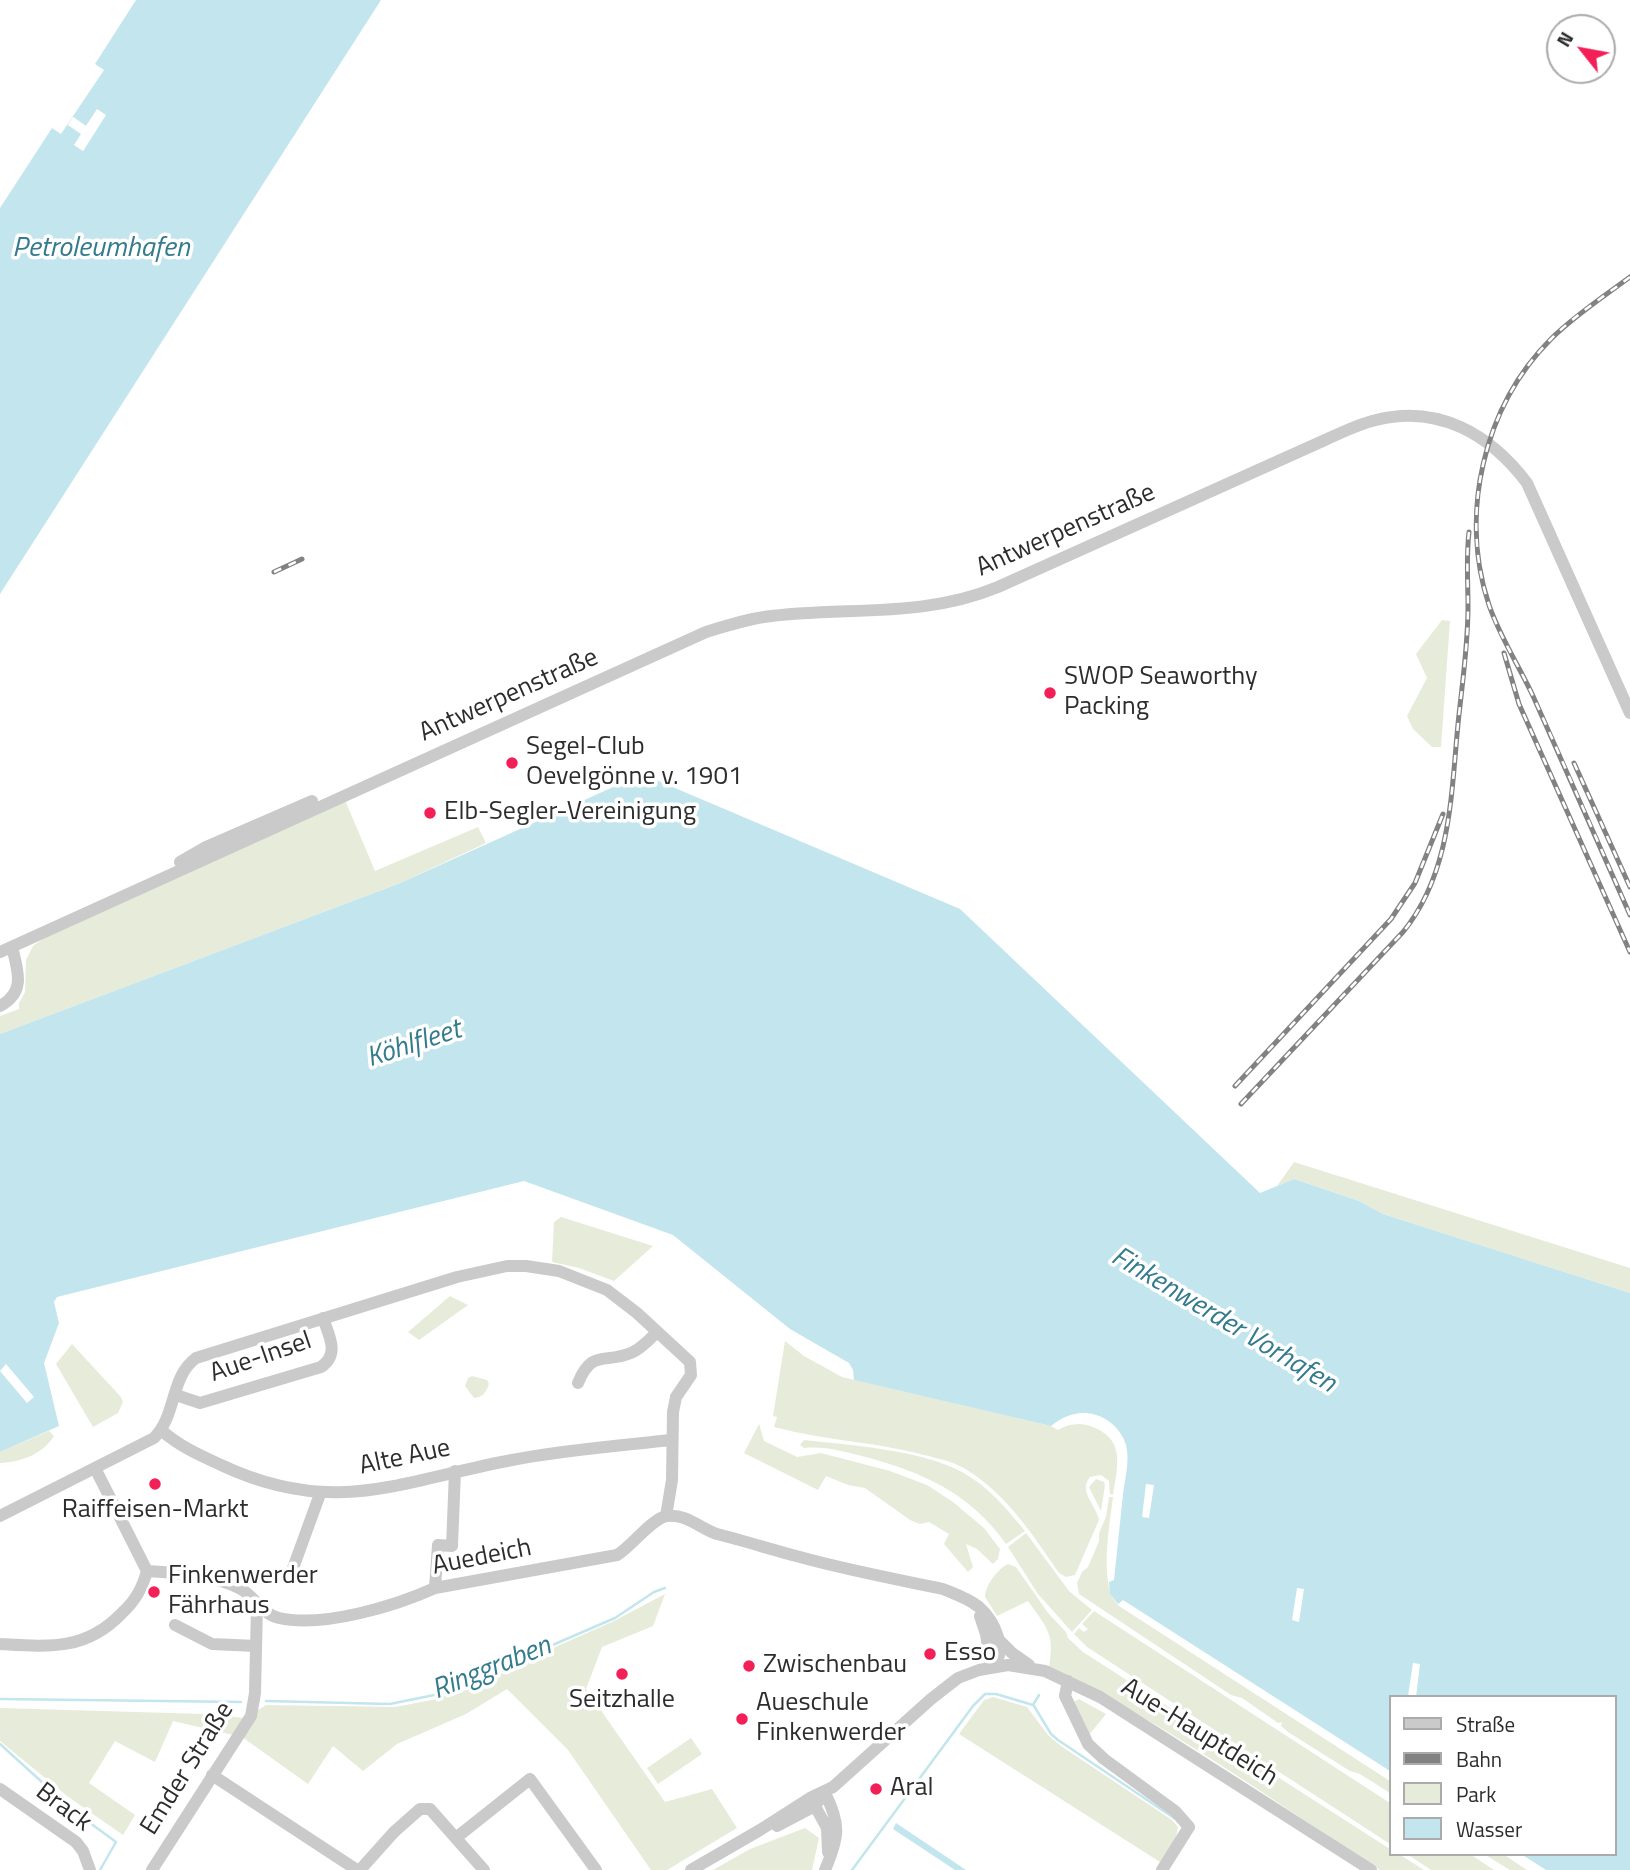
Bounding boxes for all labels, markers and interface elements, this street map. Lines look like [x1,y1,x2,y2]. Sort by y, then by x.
north arrow [1546,14,1616,84]
text: N [1548,26,1580,52]
water label: Petroleumhafen [12,232,190,266]
street label: Antwerpenstraße [972,478,1160,584]
street label: Antwerpenstraße [415,643,603,749]
place label: SWOP Seaworthy Packing [1064,662,1258,724]
marker: SWOP Seaworthy Packing [1042,685,1058,701]
place label: Segel-Club Oevelgönne v. 1901 [526,732,743,794]
marker: Segel-Club Oevelgönne v. 1901 [504,755,520,771]
place label: Elb-Segler-Vereinigung [444,797,696,829]
marker: Elb-Segler-Vereinigung [422,805,438,821]
water label: Köhlfleet [363,1014,465,1076]
water label: Finkenwerder Vorhafen [1105,1241,1341,1401]
street label: Aue-Insel [206,1326,316,1390]
street label: Alte Aue [357,1433,453,1483]
marker: Raiffeisen-Markt [147,1476,163,1492]
place label: Raiffeisen-Markt [62,1495,248,1527]
street label: Auedeich [430,1533,534,1583]
place label: Finkenwerder Fährhaus [168,1561,318,1622]
marker: Finkenwerder Fährhaus [146,1584,162,1600]
water label: Ringgraben [428,1630,556,1708]
place label: Esso [944,1638,996,1670]
marker: Esso [922,1646,938,1662]
place label: Zwischenbau [763,1650,907,1682]
marker: Zwischenbau [741,1658,757,1674]
marker: Seitzhalle [614,1666,630,1682]
street label: Aue-Hauptdeich [1115,1672,1283,1794]
place label: Seitzhalle [569,1685,675,1717]
place label: Aueschule Finkenwerder [756,1688,906,1750]
legend [1388,1695,1616,1856]
street label: Emder Straße [135,1697,241,1841]
text: Straße [1456,1708,1515,1740]
marker: Aueschule Finkenwerder [734,1711,750,1727]
text: Bahn [1456,1743,1502,1775]
place label: Aral [890,1773,934,1805]
street label: Brack [29,1777,97,1839]
text: Park [1456,1778,1496,1810]
marker: Aral [868,1781,884,1797]
text: Wasser [1456,1813,1522,1845]

